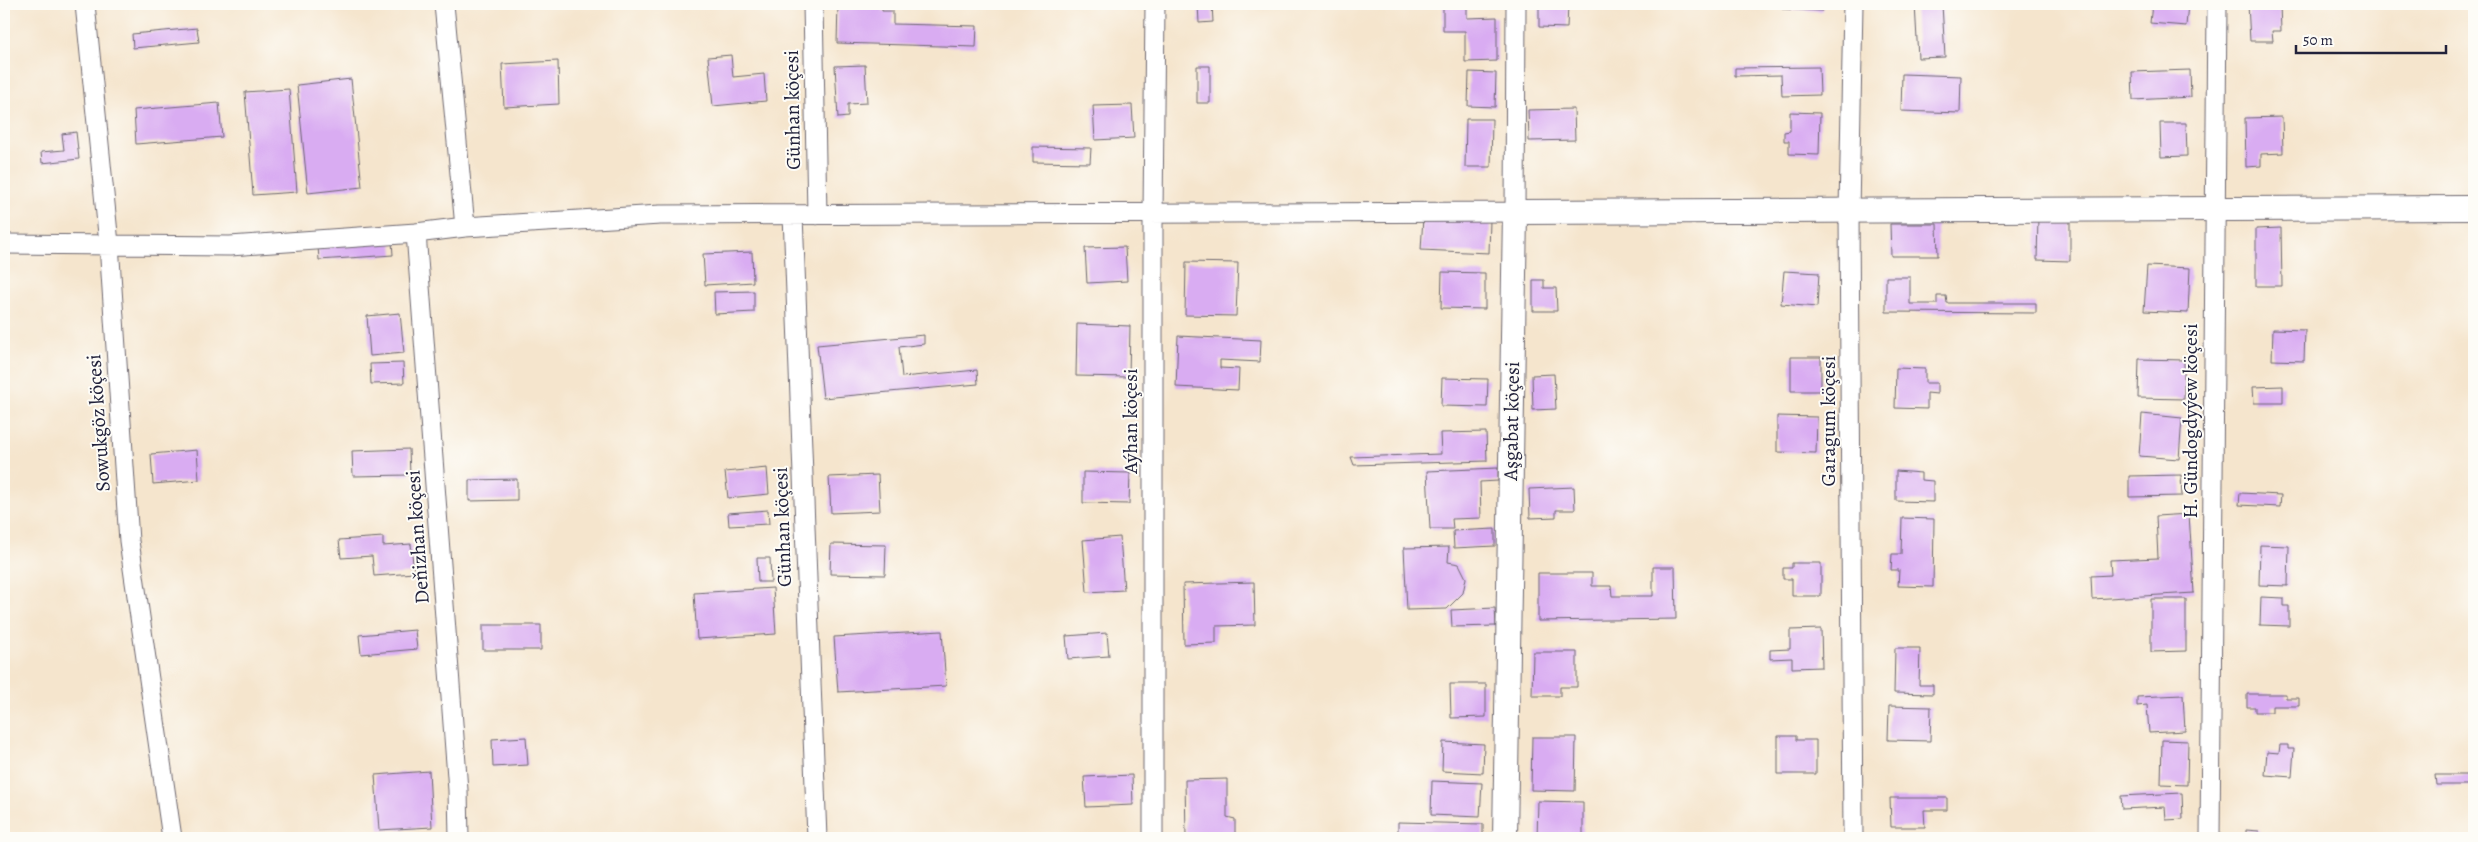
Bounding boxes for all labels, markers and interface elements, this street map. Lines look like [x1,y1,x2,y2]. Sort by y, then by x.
scale bar [2296,22,2446,54]
text: 50 m [2303,30,2333,50]
street label: Günhan köçesi [778,50,807,170]
street label: H. Gündogdyýew köçesi [2177,323,2204,519]
street label: Sowukgöz köçesi [80,353,117,493]
street label: Garagum köçesi [1815,356,1842,487]
street label: Aşgabat köçesi [1497,361,1526,482]
street label: Aýhan köçesi [1117,368,1144,475]
street label: Günhan köçesi [767,467,798,587]
street label: Deňizhan köçesi [399,469,436,605]

